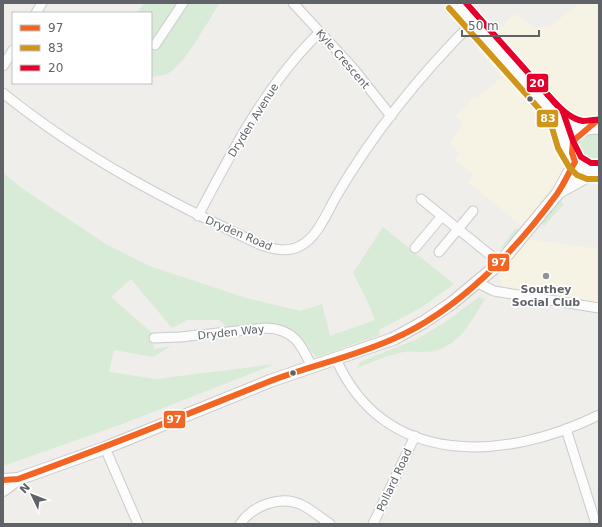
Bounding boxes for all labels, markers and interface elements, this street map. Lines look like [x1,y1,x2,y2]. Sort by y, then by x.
legend [12,12,152,84]
scale bar [462,12,539,38]
text: 50 m [468,19,499,33]
text: 97 [48,21,63,35]
street label: Kyle Crescent [313,27,373,92]
text: 83 [48,41,63,55]
text: 20 [48,61,63,75]
line badge: 20 [526,73,549,93]
text: 20 [529,77,545,90]
street label: Dryden Avenue [225,81,281,160]
unlabelled marker [525,94,535,104]
line badge: 83 [536,109,559,128]
text: 83 [540,112,556,125]
street label: Dryden Road [203,214,274,253]
line badge: 97 [487,253,510,272]
text: 97 [491,256,507,269]
marker: Southey Social Club [541,271,551,281]
place label: Southey Social Club [512,283,580,309]
street label: Dryden Way [197,322,266,342]
unlabelled marker [288,368,298,378]
line badge: 97 [163,410,186,429]
text: 97 [166,413,182,426]
street label: Pollard Road [374,447,415,514]
north arrow [12,475,52,515]
text: N [17,481,33,496]

